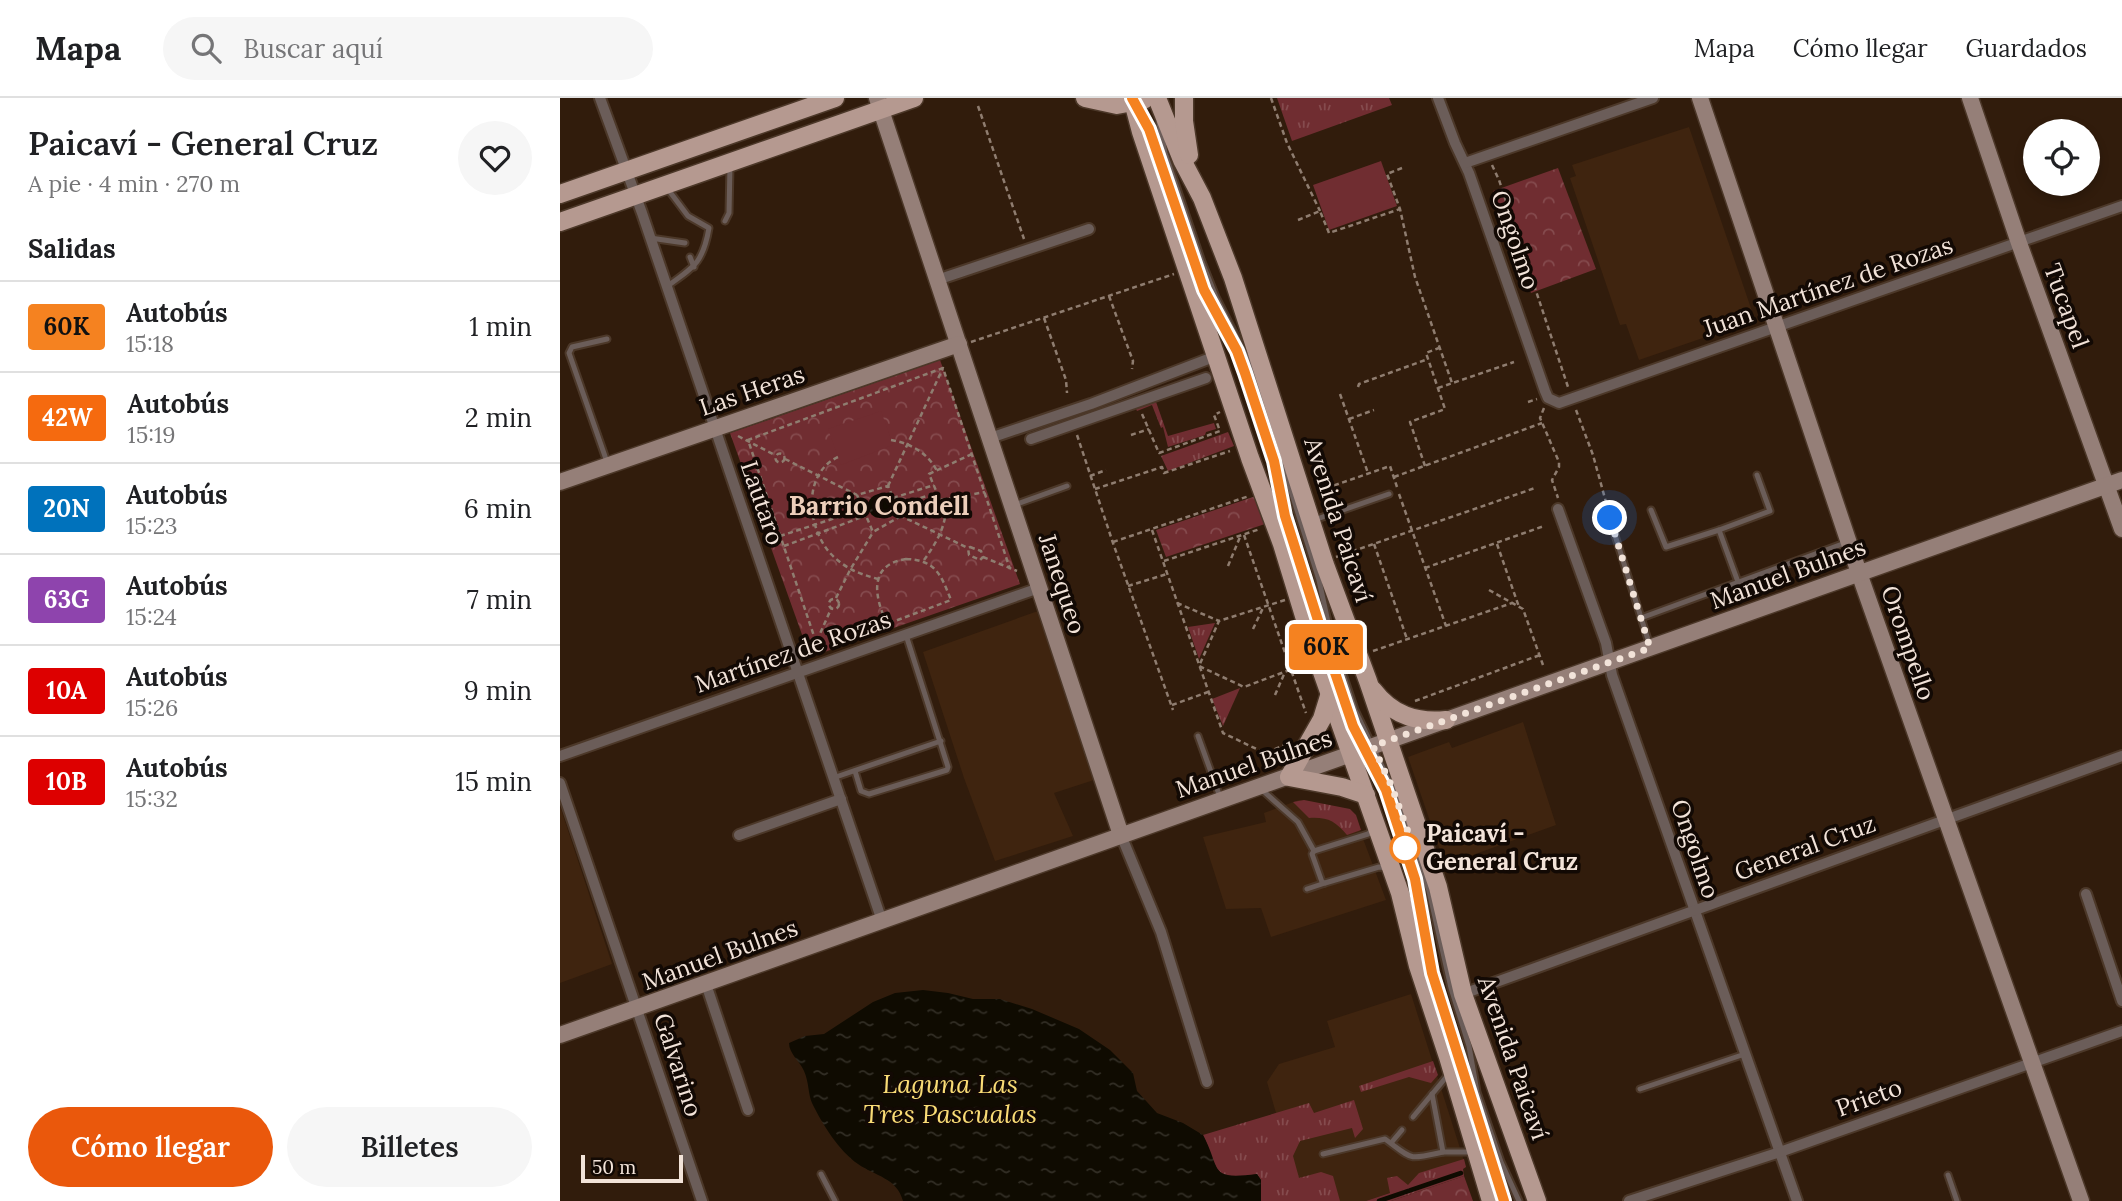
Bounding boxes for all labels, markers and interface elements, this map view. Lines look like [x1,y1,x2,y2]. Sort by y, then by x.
search box [163,17,653,80]
text: Mapa [35,27,121,69]
icon: search [187,29,225,67]
text: Buscar aquí [243,32,383,65]
text: Mapa [1694,33,1755,64]
text: Cómo llegar [1793,33,1928,64]
text: Guardados [1966,33,2087,64]
map controls [2023,119,2100,196]
button: locate [2023,119,2100,196]
button: heart [458,121,532,195]
text: Paicaví - General Cruz [28,122,378,164]
text: A pie · 4 min · 270 m [28,169,240,198]
street label: Ongolmo [1484,186,1547,294]
street label: Juan Martínez de Rozas [1698,229,1957,344]
text: Salidas [28,232,116,265]
street label: Tucapel [2037,259,2096,353]
text: Autobús [126,296,228,329]
text: 1 min [469,310,532,343]
text: 60K [43,311,90,342]
text: 15:18 [126,329,174,358]
street label: Las Heras [695,358,808,423]
text: Autobús [127,387,229,420]
text: 2 min [465,401,532,434]
text: 42W [42,402,92,433]
text: 15:19 [127,420,176,449]
street label: Avenida Paicaví [1297,433,1380,606]
street label: Lautaro [734,457,791,549]
text: Autobús [126,478,228,511]
district label: Barrio Condell [789,489,969,522]
text: 6 min [464,492,532,525]
text: 20N [43,493,90,524]
your location [1592,500,1627,535]
text: 15:23 [126,511,177,540]
street label: Janequeo [1031,529,1093,638]
street label: Manuel Bulnes [1706,531,1870,616]
text: Autobús [126,569,228,602]
street label: Orompello [1874,581,1943,704]
text: 7 min [467,583,532,616]
text: 63G [44,584,89,615]
text: 15:24 [126,602,177,631]
street label: Martínez de Rozas [691,603,895,700]
line badge: 60K [1286,624,1366,670]
text: 60K [1303,631,1349,662]
text: Autobús [126,660,228,693]
text: 9 min [464,674,532,707]
text: 10A [46,675,87,706]
text: 15:26 [126,693,178,722]
street label: Manuel Bulnes [1172,722,1336,805]
text: Autobús [126,751,228,784]
text: 15 min [455,765,532,798]
text: 10B [46,766,87,797]
text: 15:32 [126,784,178,813]
street label: Ongolmo [1664,795,1727,903]
street label: General Cruz [1730,808,1880,887]
place label: Paicaví - General Cruz [1426,818,1578,877]
marker: Paicaví - General Cruz [1390,833,1420,863]
street label: Manuel Bulnes [638,912,802,997]
street label: Avenida Paicaví [1471,971,1556,1144]
street label: Galvarino [647,1009,710,1121]
water label: Laguna Las Tres Pascualas [863,1067,1037,1130]
street label: Prieto [1832,1071,1906,1124]
button: Cómo llegar [28,1107,273,1187]
button: Billetes [287,1107,532,1187]
scale bar [581,1152,682,1184]
text: 50 m [592,1155,636,1179]

